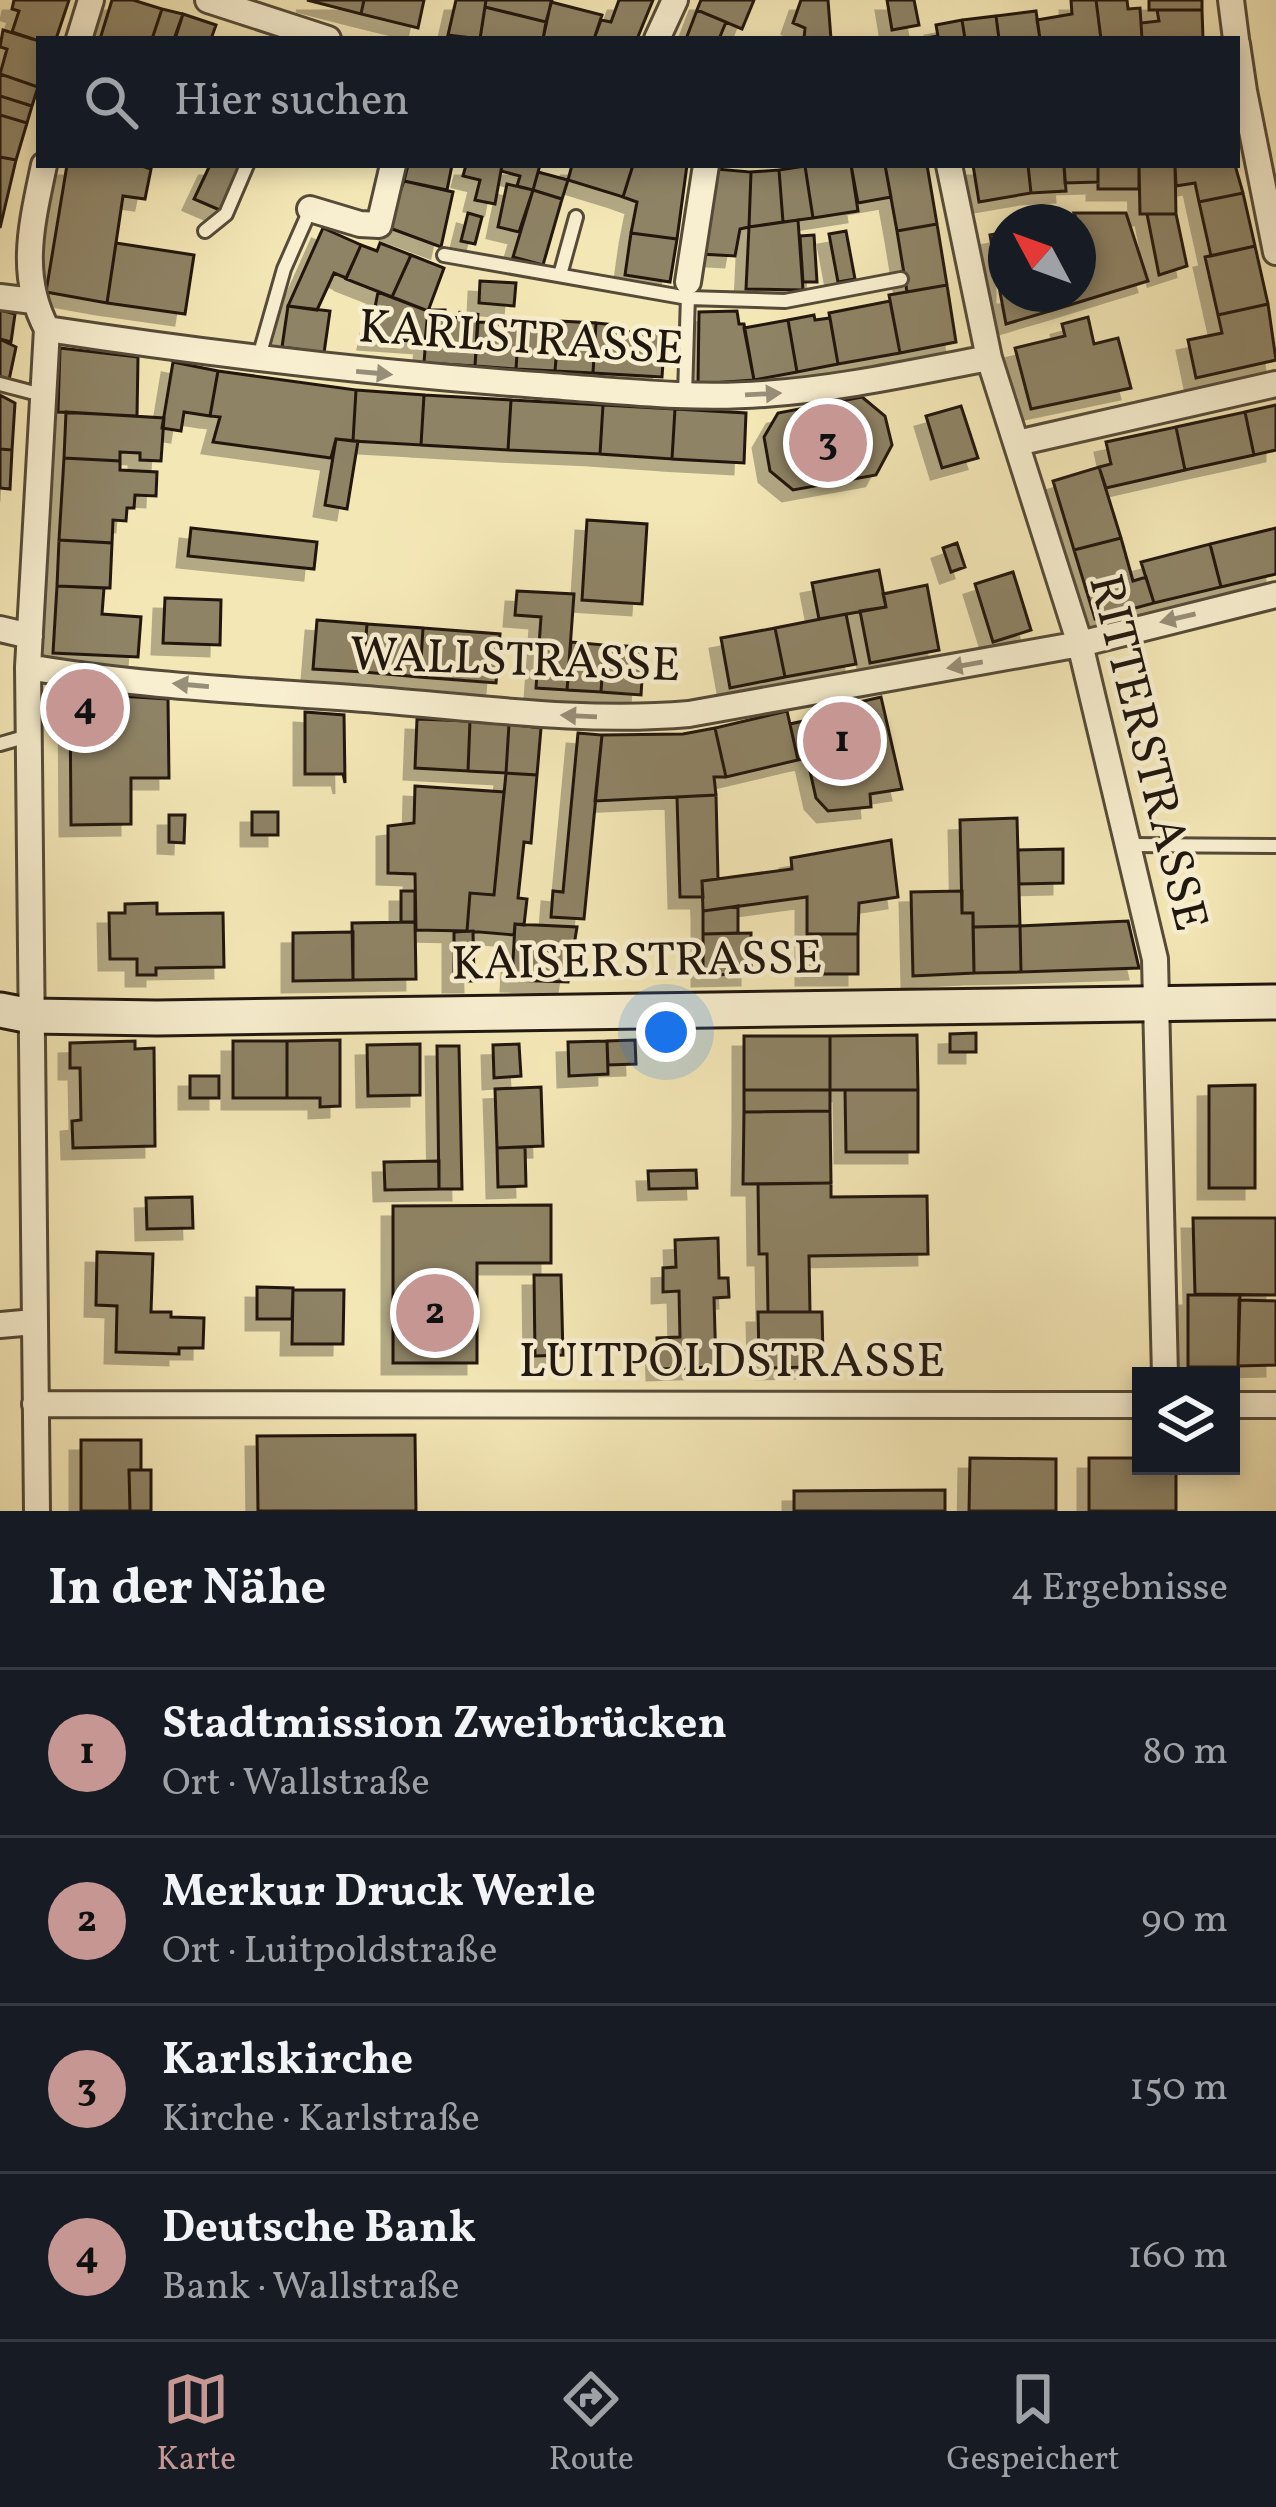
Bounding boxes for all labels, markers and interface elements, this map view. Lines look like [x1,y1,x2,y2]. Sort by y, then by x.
search box [36,36,1240,168]
icon: search [78,69,144,135]
text: Hier suchen [174,71,409,134]
north arrow [988,204,1096,312]
street label: KARLSTRASSE [356,295,686,385]
one-way arrow [356,364,393,383]
one-way arrow [745,384,782,403]
pin: 3 [789,398,867,488]
street label: RITTERSTRASSE [1069,568,1223,938]
one-way arrow [1159,609,1196,628]
street label: WALLSTRASSE [349,623,681,701]
one-way arrow [946,655,983,674]
pin: 4 [46,663,124,753]
one-way arrow [172,675,209,694]
pin: 1 [803,696,881,786]
one-way arrow [560,706,598,725]
street label: KAISERSTRASSE [451,926,823,1000]
your location [636,1002,696,1062]
pin: 2 [396,1268,474,1358]
street label: LUITPOLDSTRASSE [519,1330,945,1397]
map controls [1132,1367,1240,1475]
button: layers [1132,1367,1240,1475]
text: In der Nähe [48,1554,326,1625]
text: 4 Ergebnisse [1010,1562,1228,1616]
text: Stadtmission Zweibrücken [162,1694,727,1757]
text: 1 [79,1726,95,1780]
text: 80 m [1142,1726,1228,1780]
text: Ort · Wallstraße [162,1757,430,1811]
text: Merkur Druck Werle [162,1862,596,1925]
text: 2 [77,1894,97,1948]
text: 90 m [1141,1894,1228,1948]
text: Ort · Luitpoldstraße [162,1925,497,1979]
text: Karlskirche [162,2030,413,2093]
text: 3 [77,2062,97,2116]
text: 150 m [1129,2062,1228,2116]
text: Kirche · Karlstraße [162,2093,480,2147]
text: Deutsche Bank [162,2198,476,2261]
text: 4 [75,2230,99,2284]
text: 160 m [1127,2230,1228,2284]
text: Bank · Wallstraße [162,2261,459,2315]
tab: Karte [156,2366,236,2484]
tab: Route [549,2366,634,2484]
tab: Gespeichert [947,2366,1120,2484]

